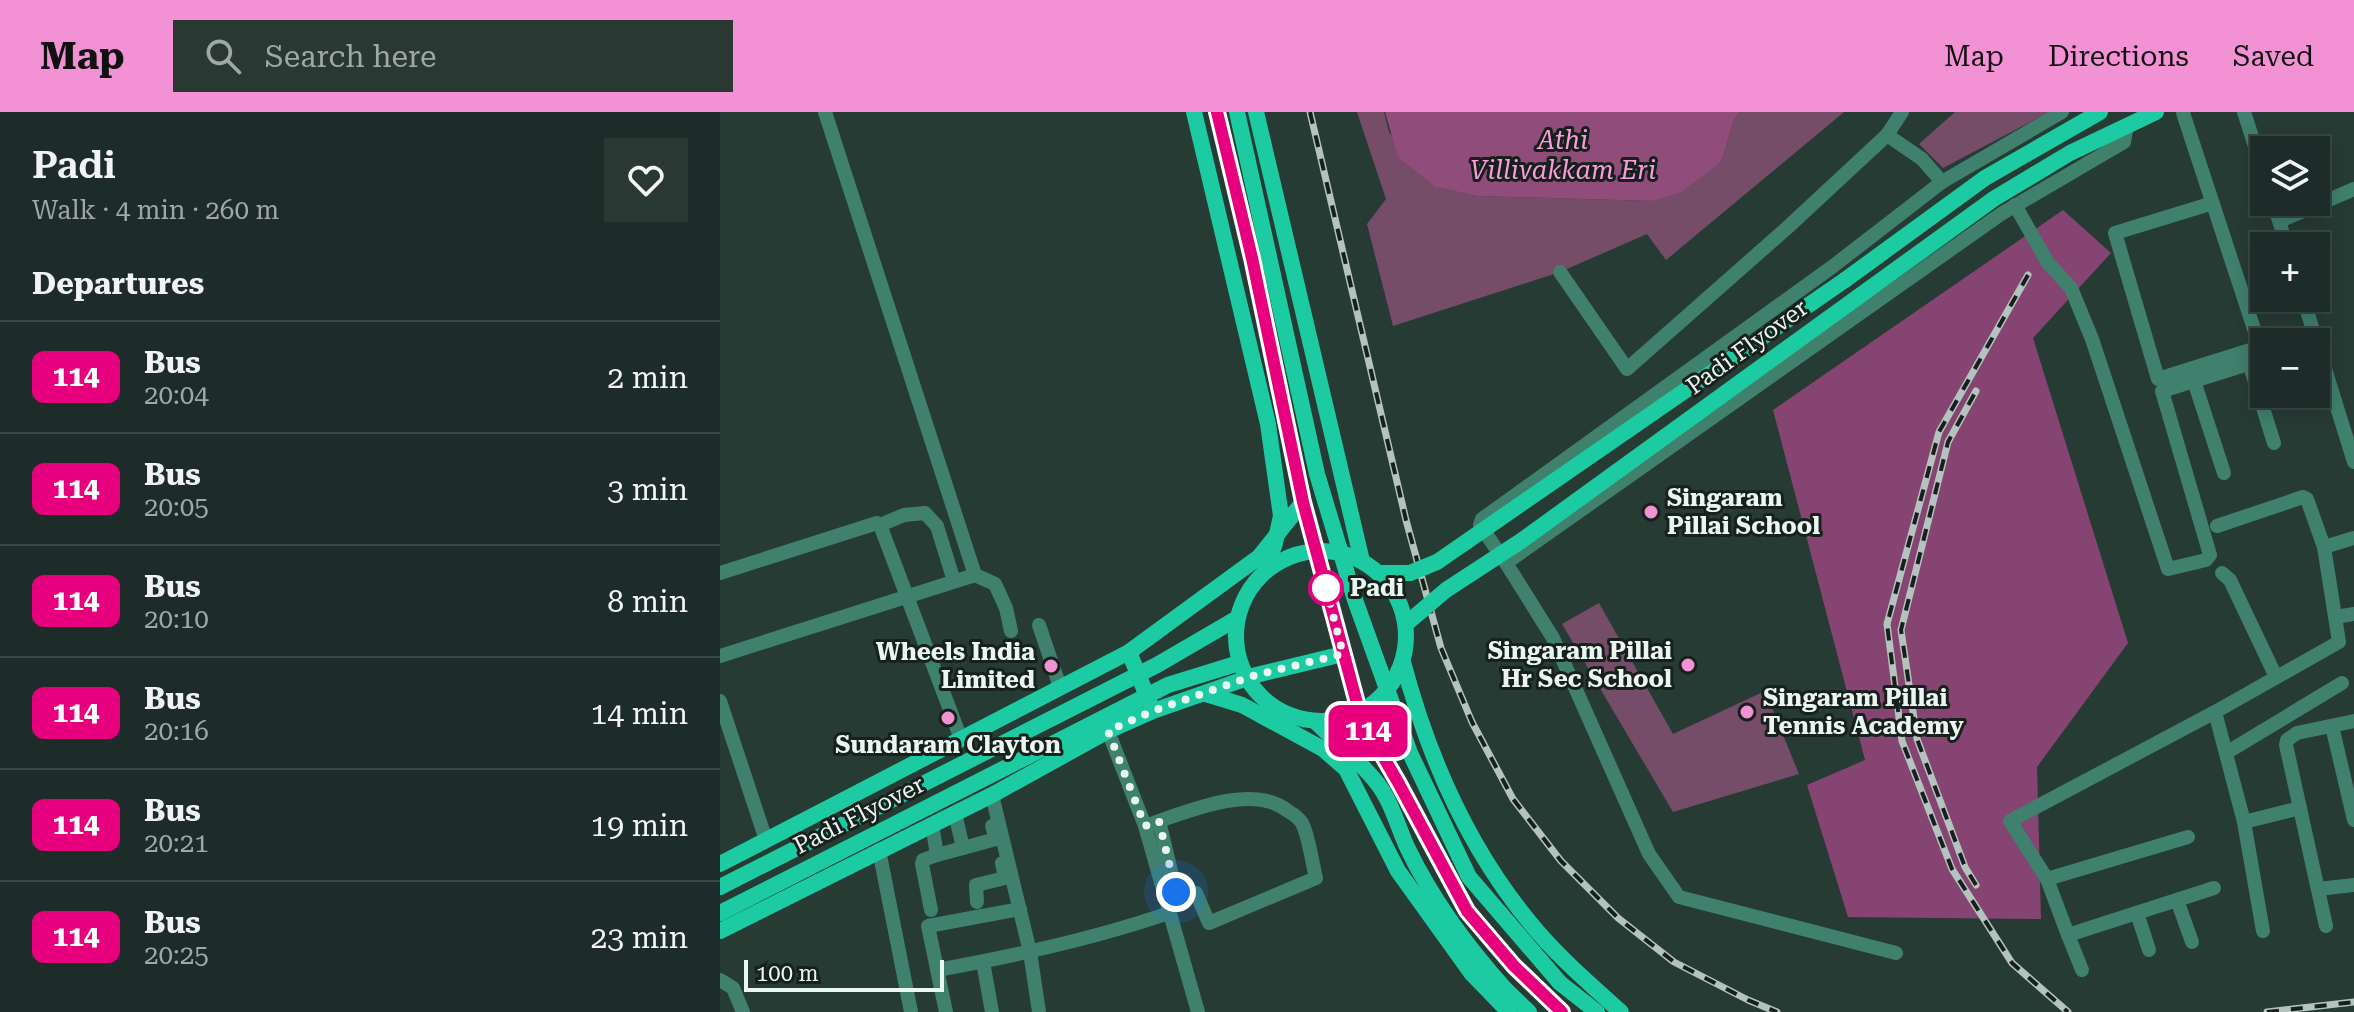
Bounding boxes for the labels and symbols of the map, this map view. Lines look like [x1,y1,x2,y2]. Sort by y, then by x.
water label: Athi Villivakkam Eri [1470,125,1656,185]
street label: Padi Flyover [1681,294,1813,400]
place label: Singaram Pillai School [1667,484,1820,540]
marker: Singaram Pillai School [1642,503,1660,521]
marker: Padi [1309,571,1343,605]
place label: Padi [1350,574,1404,602]
place label: Singaram Pillai Hr Sec School [1488,637,1672,693]
place label: Wheels India Limited [876,638,1035,694]
marker: Singaram Pillai Hr Sec School [1679,656,1697,674]
marker: Wheels India Limited [1042,657,1060,675]
place label: Singaram Pillai Tennis Academy [1763,684,1964,740]
marker: Singaram Pillai Tennis Academy [1738,703,1756,721]
line badge: 114 [1322,705,1414,757]
marker: Sundaram Clayton [939,709,957,727]
place label: Sundaram Clayton [835,731,1061,759]
street label: Padi Flyover [789,770,929,860]
your location [1156,872,1196,912]
scale bar [744,956,944,992]

